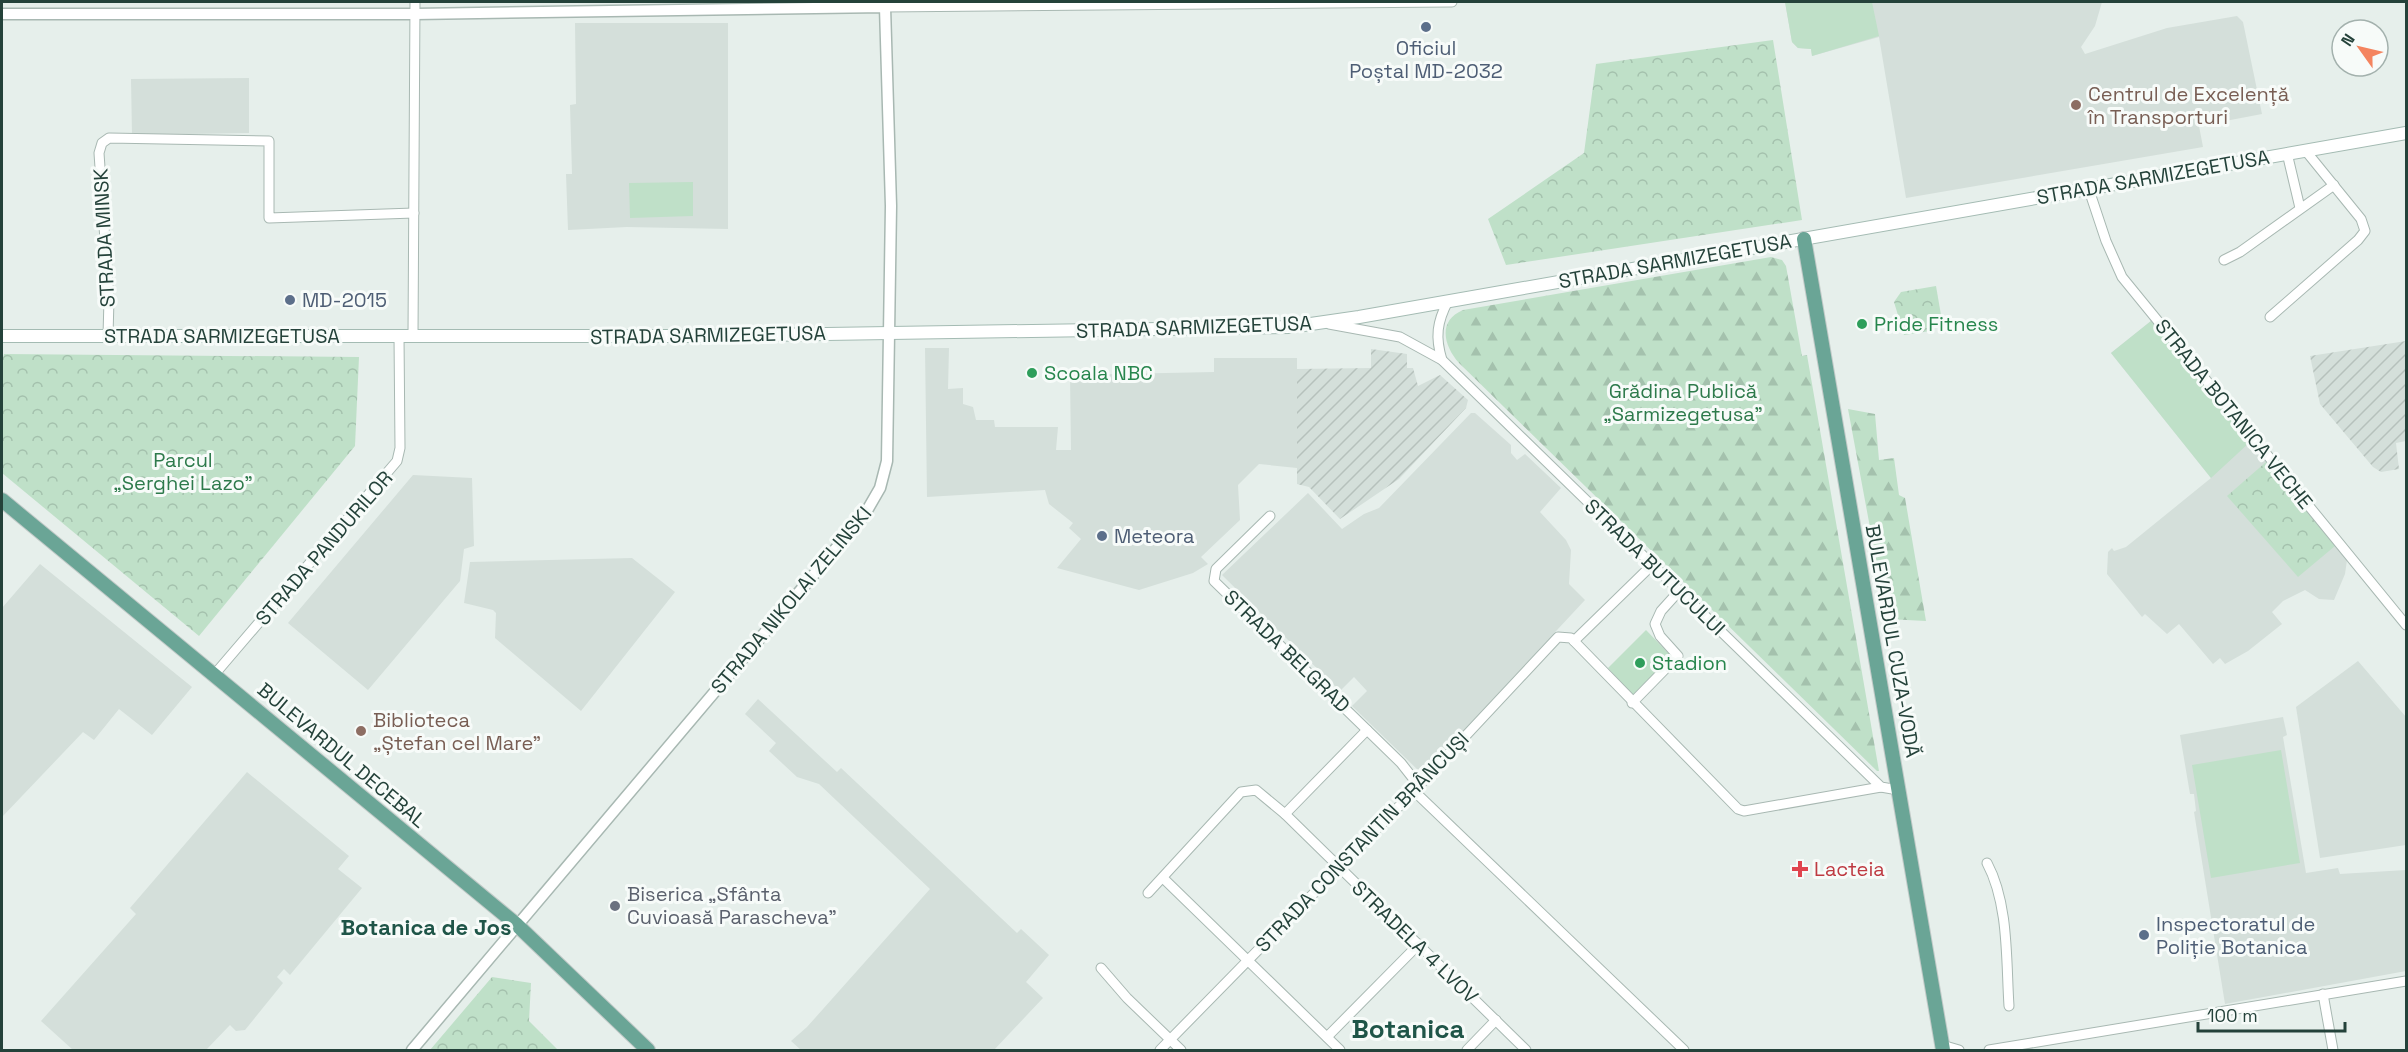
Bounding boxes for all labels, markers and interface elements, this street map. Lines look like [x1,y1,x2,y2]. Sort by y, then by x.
north arrow [2330,18,2390,78]
marker: Oficiul Poștal MD-2032 [1419,20,1433,34]
text: N [2336,30,2360,50]
place label: Oficiul Poștal MD-2032 [1349,35,1503,84]
place label: Centrul de Excelență în Transporturi [2087,81,2289,130]
marker: Centrul de Excelență în Transporturi [2069,98,2083,112]
street label: STRADA SARMIZEGETUSA [2035,144,2272,210]
street label: STRADA MINSK [87,168,121,308]
street label: STRADA SARMIZEGETUSA [1557,228,1794,294]
place label: MD-2015 [302,287,387,313]
marker: MD-2015 [283,293,297,307]
street label: STRADA SARMIZEGETUSA [1076,310,1313,344]
place label: Pride Fitness [1874,311,1998,337]
street label: STRADA BOTANICA VECHE [2149,314,2319,514]
marker: Pride Fitness [1855,317,1869,331]
street label: STRADA SARMIZEGETUSA [590,320,827,350]
street label: STRADA SARMIZEGETUSA [104,323,340,349]
place label: Scoala NBC [1044,360,1153,386]
marker: Scoala NBC [1025,366,1039,380]
park label: Grădina Publică „Sarmizegetusa” [1603,378,1763,427]
park label: Parcul „Serghei Lazo” [113,447,253,496]
street label: STRADA PANDURILOR [250,465,398,631]
street label: STRADA BUTUCULUI [1579,493,1731,641]
street label: STRADA NIKOLAI ZELINSKI [705,501,877,699]
street label: BULEVARDUL CUZA-VODĂ [1860,522,1926,760]
place label: Meteora [1114,523,1195,549]
marker: Meteora [1095,529,1109,543]
street label: STRADA BELGRAD [1218,584,1356,718]
place label: Stadion [1652,650,1727,676]
marker: Stadion [1633,656,1647,670]
street label: BULEVARDUL DECEBAL [252,677,432,833]
place label: Biblioteca „Ștefan cel Mare” [373,707,541,756]
marker: Biblioteca „Ștefan cel Mare” [354,724,368,738]
street label: STRADA CONSTANTIN BRÂNCUȘI [1250,726,1474,958]
place label: Lacteia [1814,856,1885,882]
marker: Lacteia [1791,860,1809,878]
street label: STRADELA 4 LVOV [1346,875,1484,1009]
place label: Biserica „Sfânta Cuvioasă Parascheva” [627,881,837,930]
marker: Biserica „Sfânta Cuvioasă Parascheva” [608,899,622,913]
place label: Inspectoratul de Poliție Botanica [2156,911,2315,960]
district label: Botanica de Jos [341,913,511,941]
marker: Inspectoratul de Poliție Botanica [2137,928,2151,942]
scale bar [2198,995,2345,1033]
text: 100 m [2207,1004,2258,1027]
district label: Botanica [1352,1012,1464,1046]

